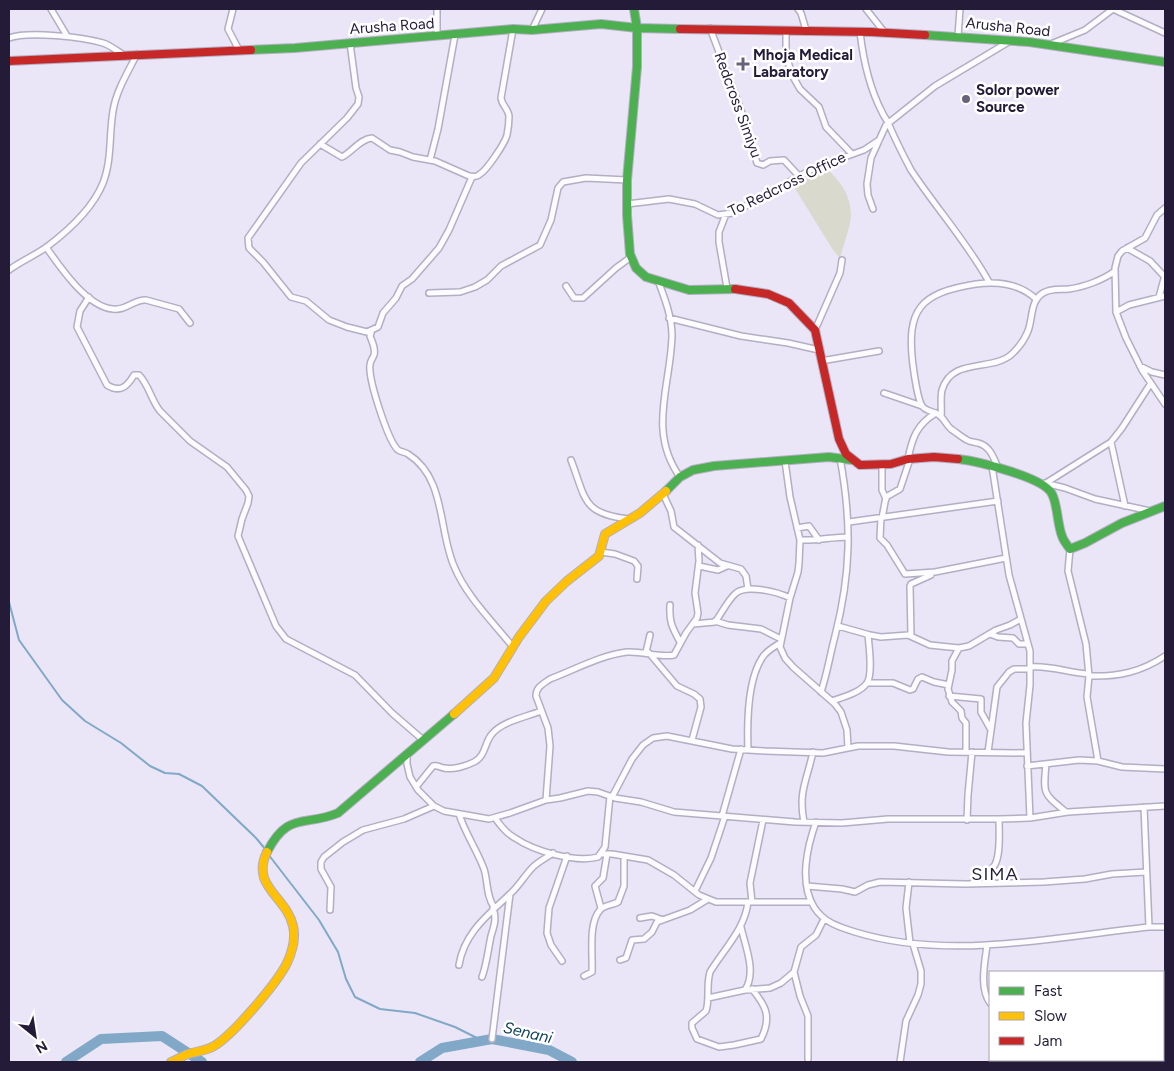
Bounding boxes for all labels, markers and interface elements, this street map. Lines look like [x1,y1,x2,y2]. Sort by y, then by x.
street label: Arusha Road [349,14,435,38]
street label: Arusha Road [965,14,1051,40]
place label: Mhoja Medical Labaratory [753,46,853,81]
street label: Redcross Simiyu [711,50,765,160]
marker: Mhoja Medical Labaratory [737,58,749,70]
place label: Solor power Source [976,81,1059,116]
marker: Solor power Source [960,93,972,105]
street label: To Redcross Office [725,148,849,220]
district label: SIMA [971,863,1019,885]
legend [989,971,1164,1061]
text: Fast [1034,982,1063,1000]
text: Slow [1034,1007,1067,1025]
north arrow [10,1011,60,1061]
water label: Senani [502,1018,554,1047]
text: Jam [1034,1032,1062,1050]
text: N [32,1037,50,1057]

